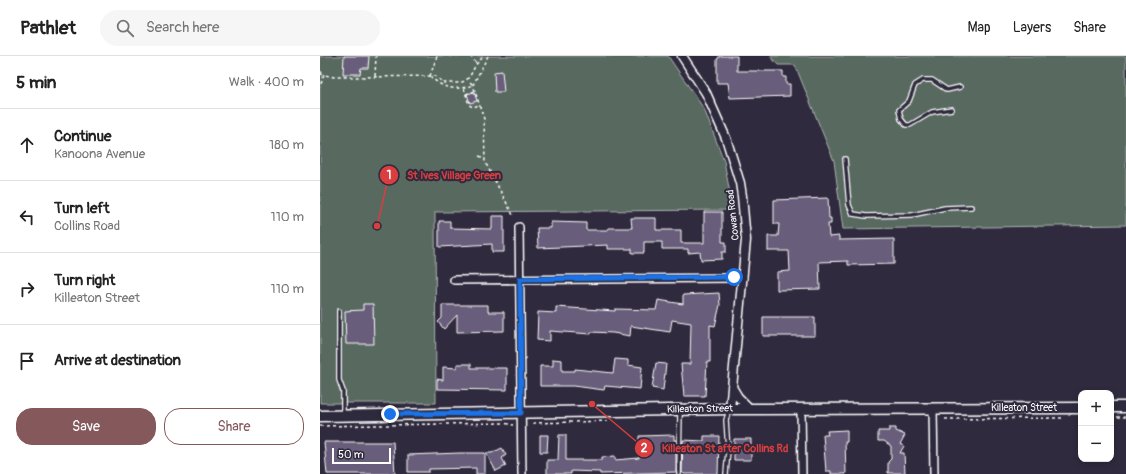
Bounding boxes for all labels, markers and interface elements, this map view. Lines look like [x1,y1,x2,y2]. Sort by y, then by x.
search box [100,10,380,46]
text: Pathlet [20,16,76,40]
icon: search [114,17,136,39]
text: Search here [146,18,219,37]
text: Map [968,19,991,36]
text: Layers [1013,19,1051,36]
text: Share [1073,19,1106,36]
text: 5 min [16,72,56,93]
text: Walk · 400 m [229,74,304,90]
text: Continue [54,127,112,146]
icon: ahead [16,134,38,156]
text: 180 m [269,137,304,153]
text: Kanoona Avenue [54,146,145,162]
callout: St Ives Village Green [379,163,509,186]
text: 1 [387,168,391,183]
text: St Ives Village Green [407,169,501,182]
street label: Cowan Road [724,189,742,241]
text: Turn left [54,199,110,218]
icon: left [16,206,38,228]
text: 110 m [271,209,304,225]
text: Collins Road [54,218,120,234]
route start [725,268,743,286]
text: Turn right [54,271,115,290]
icon: right [16,278,38,300]
text: 110 m [271,281,304,297]
text: Killeaton Street [54,290,140,306]
icon: arrive [16,350,38,372]
text: Arrive at destination [54,351,181,370]
map controls [1078,390,1114,462]
button: + [1078,390,1114,426]
street label: Killeaton Street [667,402,734,416]
street label: Killeaton Street [991,402,1058,414]
route end [381,405,399,423]
button: Save [16,408,156,445]
button: Share [164,408,304,445]
button: − [1078,426,1114,462]
callout: Killeaton St after Collins Rd [634,437,796,460]
text: 2 [641,441,648,456]
text: Killeaton St after Collins Rd [662,442,788,455]
scale bar [332,446,391,465]
text: 50 m [338,448,364,461]

